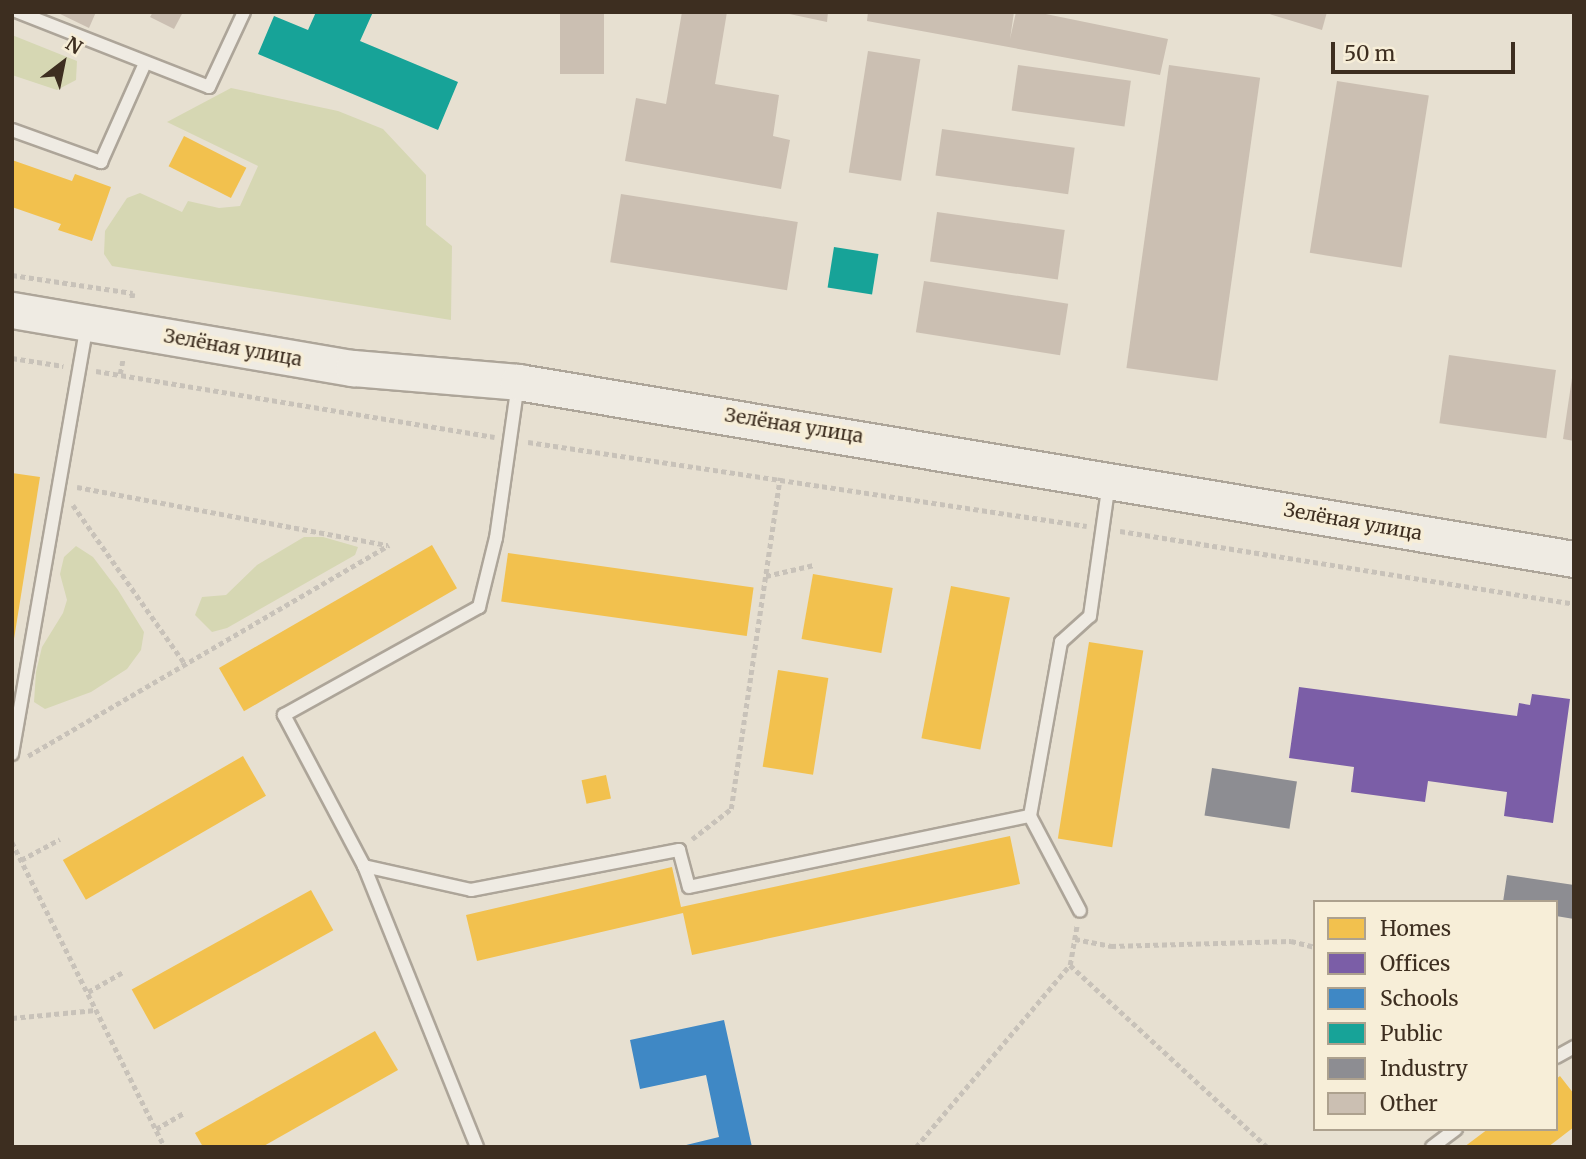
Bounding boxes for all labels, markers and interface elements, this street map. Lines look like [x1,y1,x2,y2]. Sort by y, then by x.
north arrow [28,28,98,98]
scale bar [1334,28,1518,72]
text: N [61,31,87,59]
text: 50 m [1344,40,1395,67]
street label: Зелёная улица [162,325,304,371]
street label: Зелёная улица [723,404,865,448]
street label: Зелёная улица [1282,499,1424,545]
legend [1313,900,1558,1131]
text: Homes [1380,915,1451,942]
text: Offices [1380,950,1450,977]
text: Schools [1380,985,1459,1012]
text: Public [1380,1020,1443,1047]
text: Industry [1380,1055,1468,1082]
text: Other [1380,1090,1438,1117]

